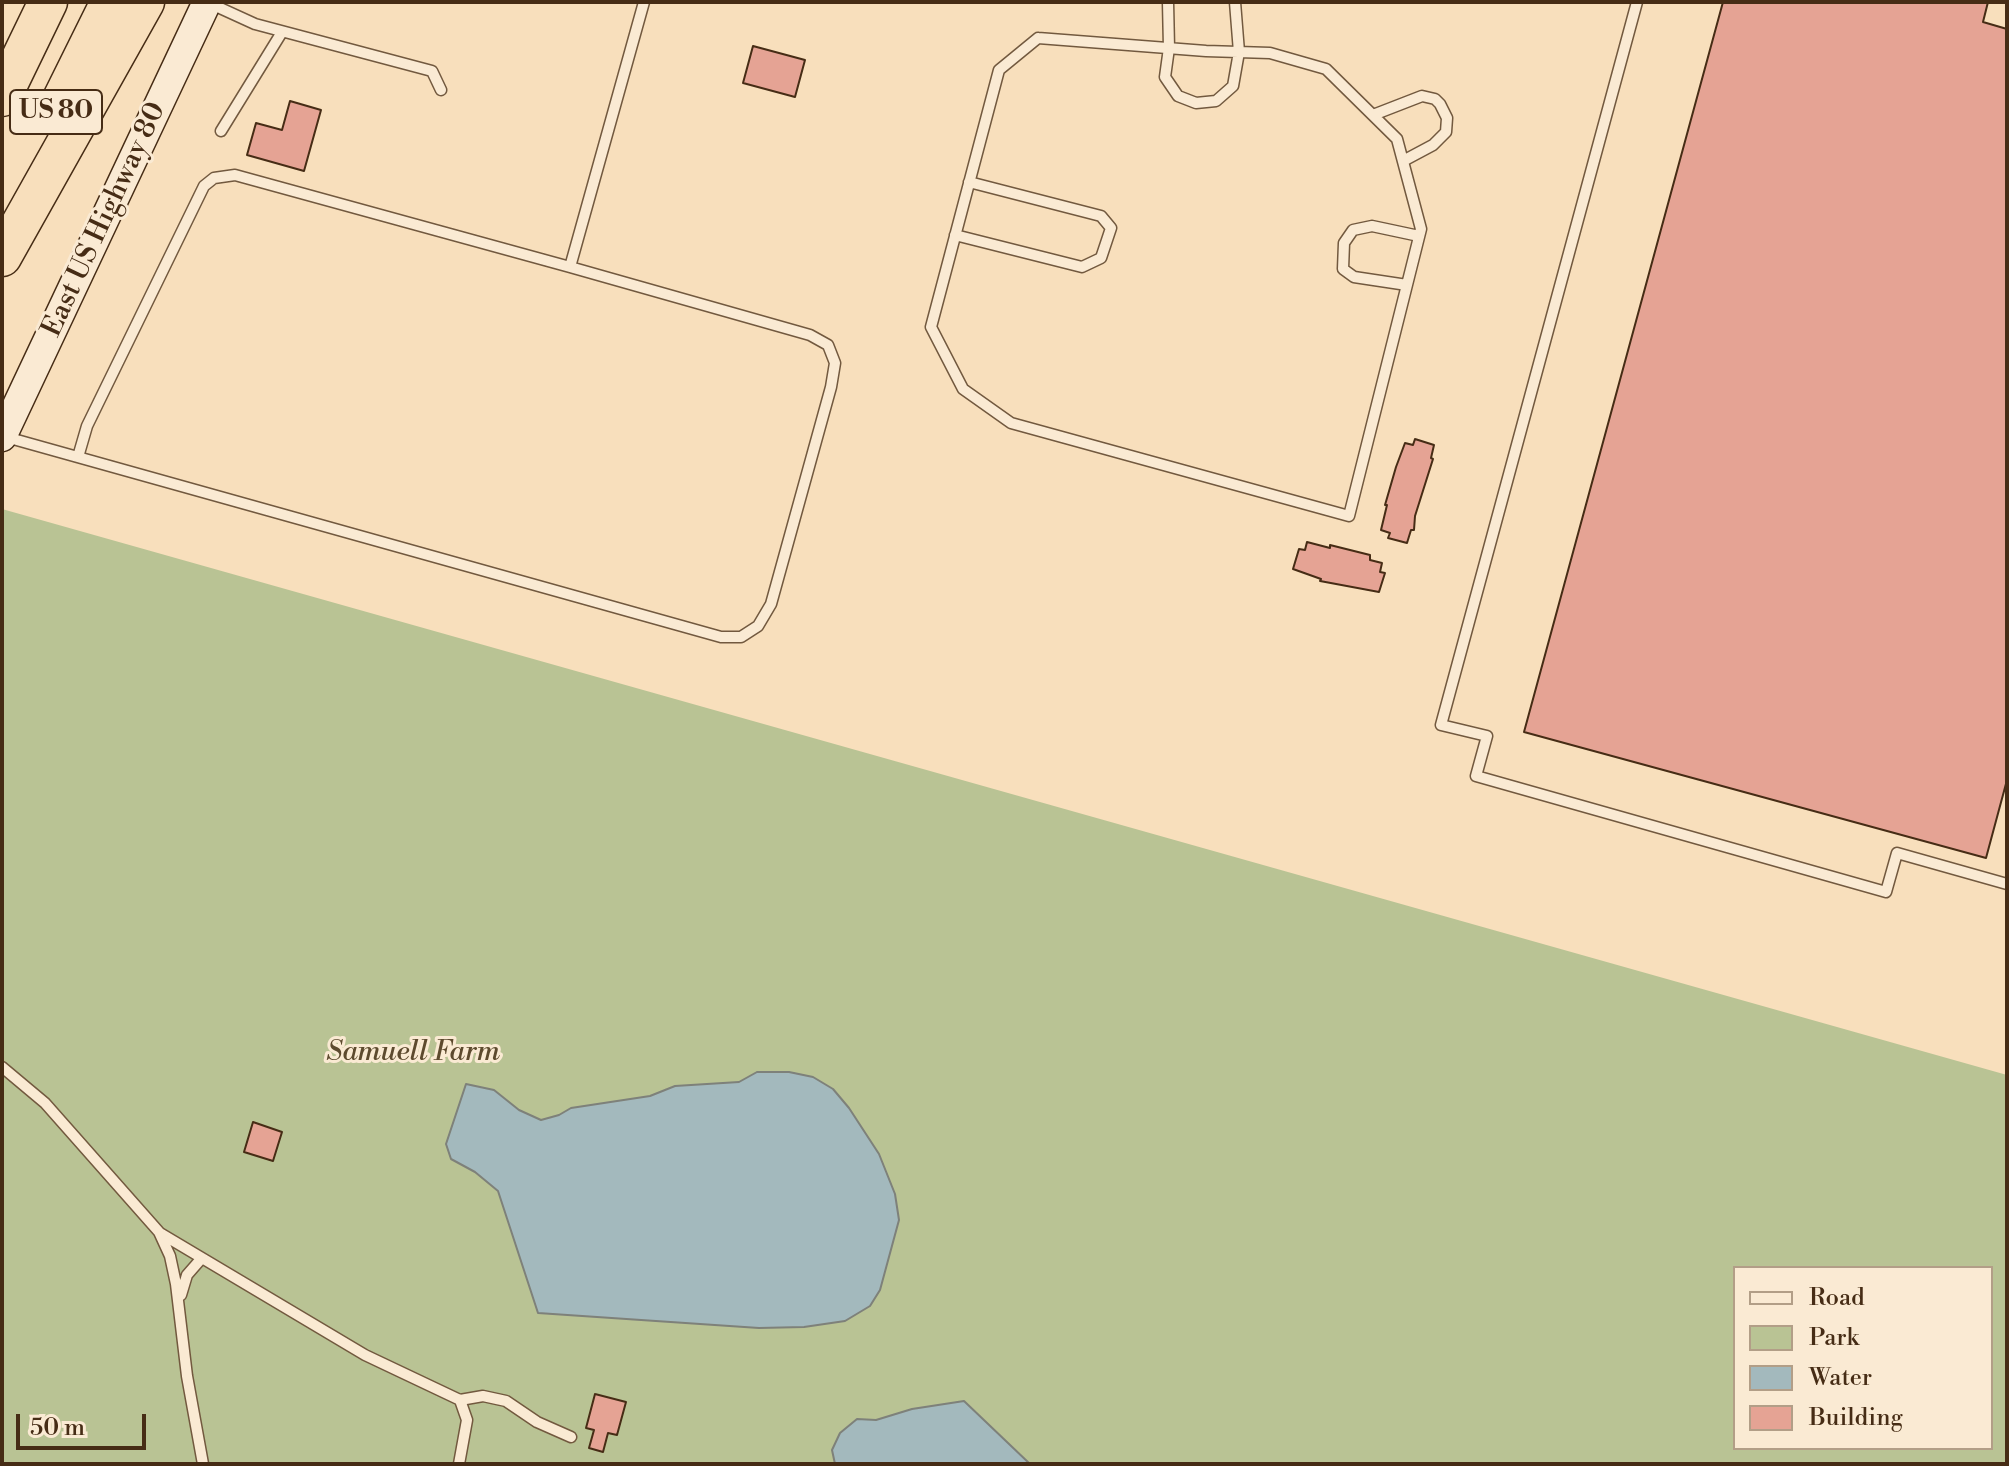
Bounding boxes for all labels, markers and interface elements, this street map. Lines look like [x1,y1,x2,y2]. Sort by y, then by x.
road number: US 80 [10,90,102,134]
street label: East US Highway 80 [36,97,174,343]
park label: Samuell Farm [326,1036,500,1070]
legend [1733,1266,1993,1450]
text: Road [1809,1283,1865,1313]
text: Park [1809,1323,1859,1353]
text: Water [1809,1363,1872,1393]
scale bar [20,1398,150,1448]
text: Building [1809,1403,1903,1433]
text: 50 m [30,1413,85,1443]

